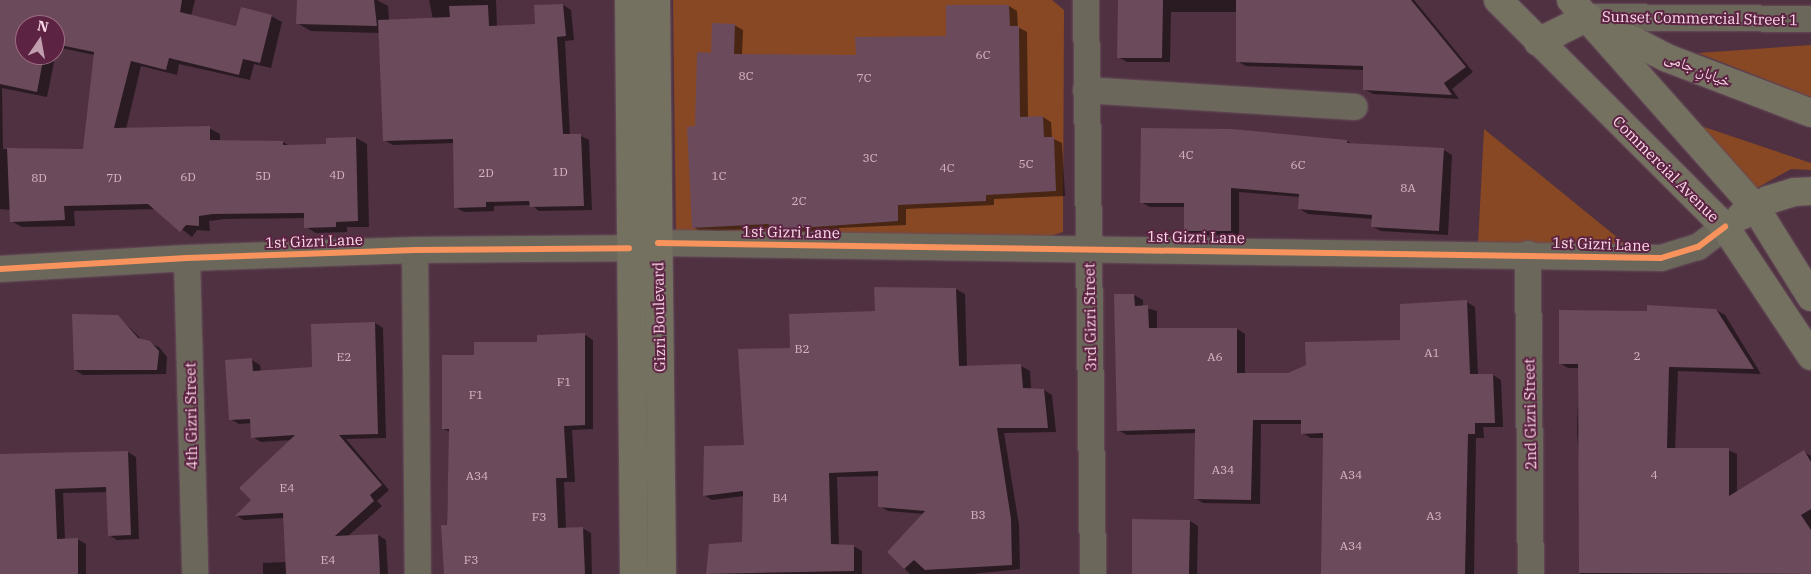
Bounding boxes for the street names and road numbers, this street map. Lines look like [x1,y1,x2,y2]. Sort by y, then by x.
street label: Sunset Commercial Street 1 [1602,7,1798,29]
street label: خیابانِ جامی [1662,48,1734,90]
street label: Commercial Avenue [1609,112,1723,226]
street label: 1st Gizri Lane [742,222,840,242]
street label: 1st Gizri Lane [1147,227,1245,247]
street label: 1st Gizri Lane [265,230,363,252]
street label: 1st Gizri Lane [1552,233,1650,255]
street label: Gizri Boulevard [649,262,669,372]
street label: 3rd Gizri Street [1080,263,1100,371]
street label: 2nd Gizri Street [1520,358,1540,470]
street label: 4th Gizri Street [181,362,201,470]

